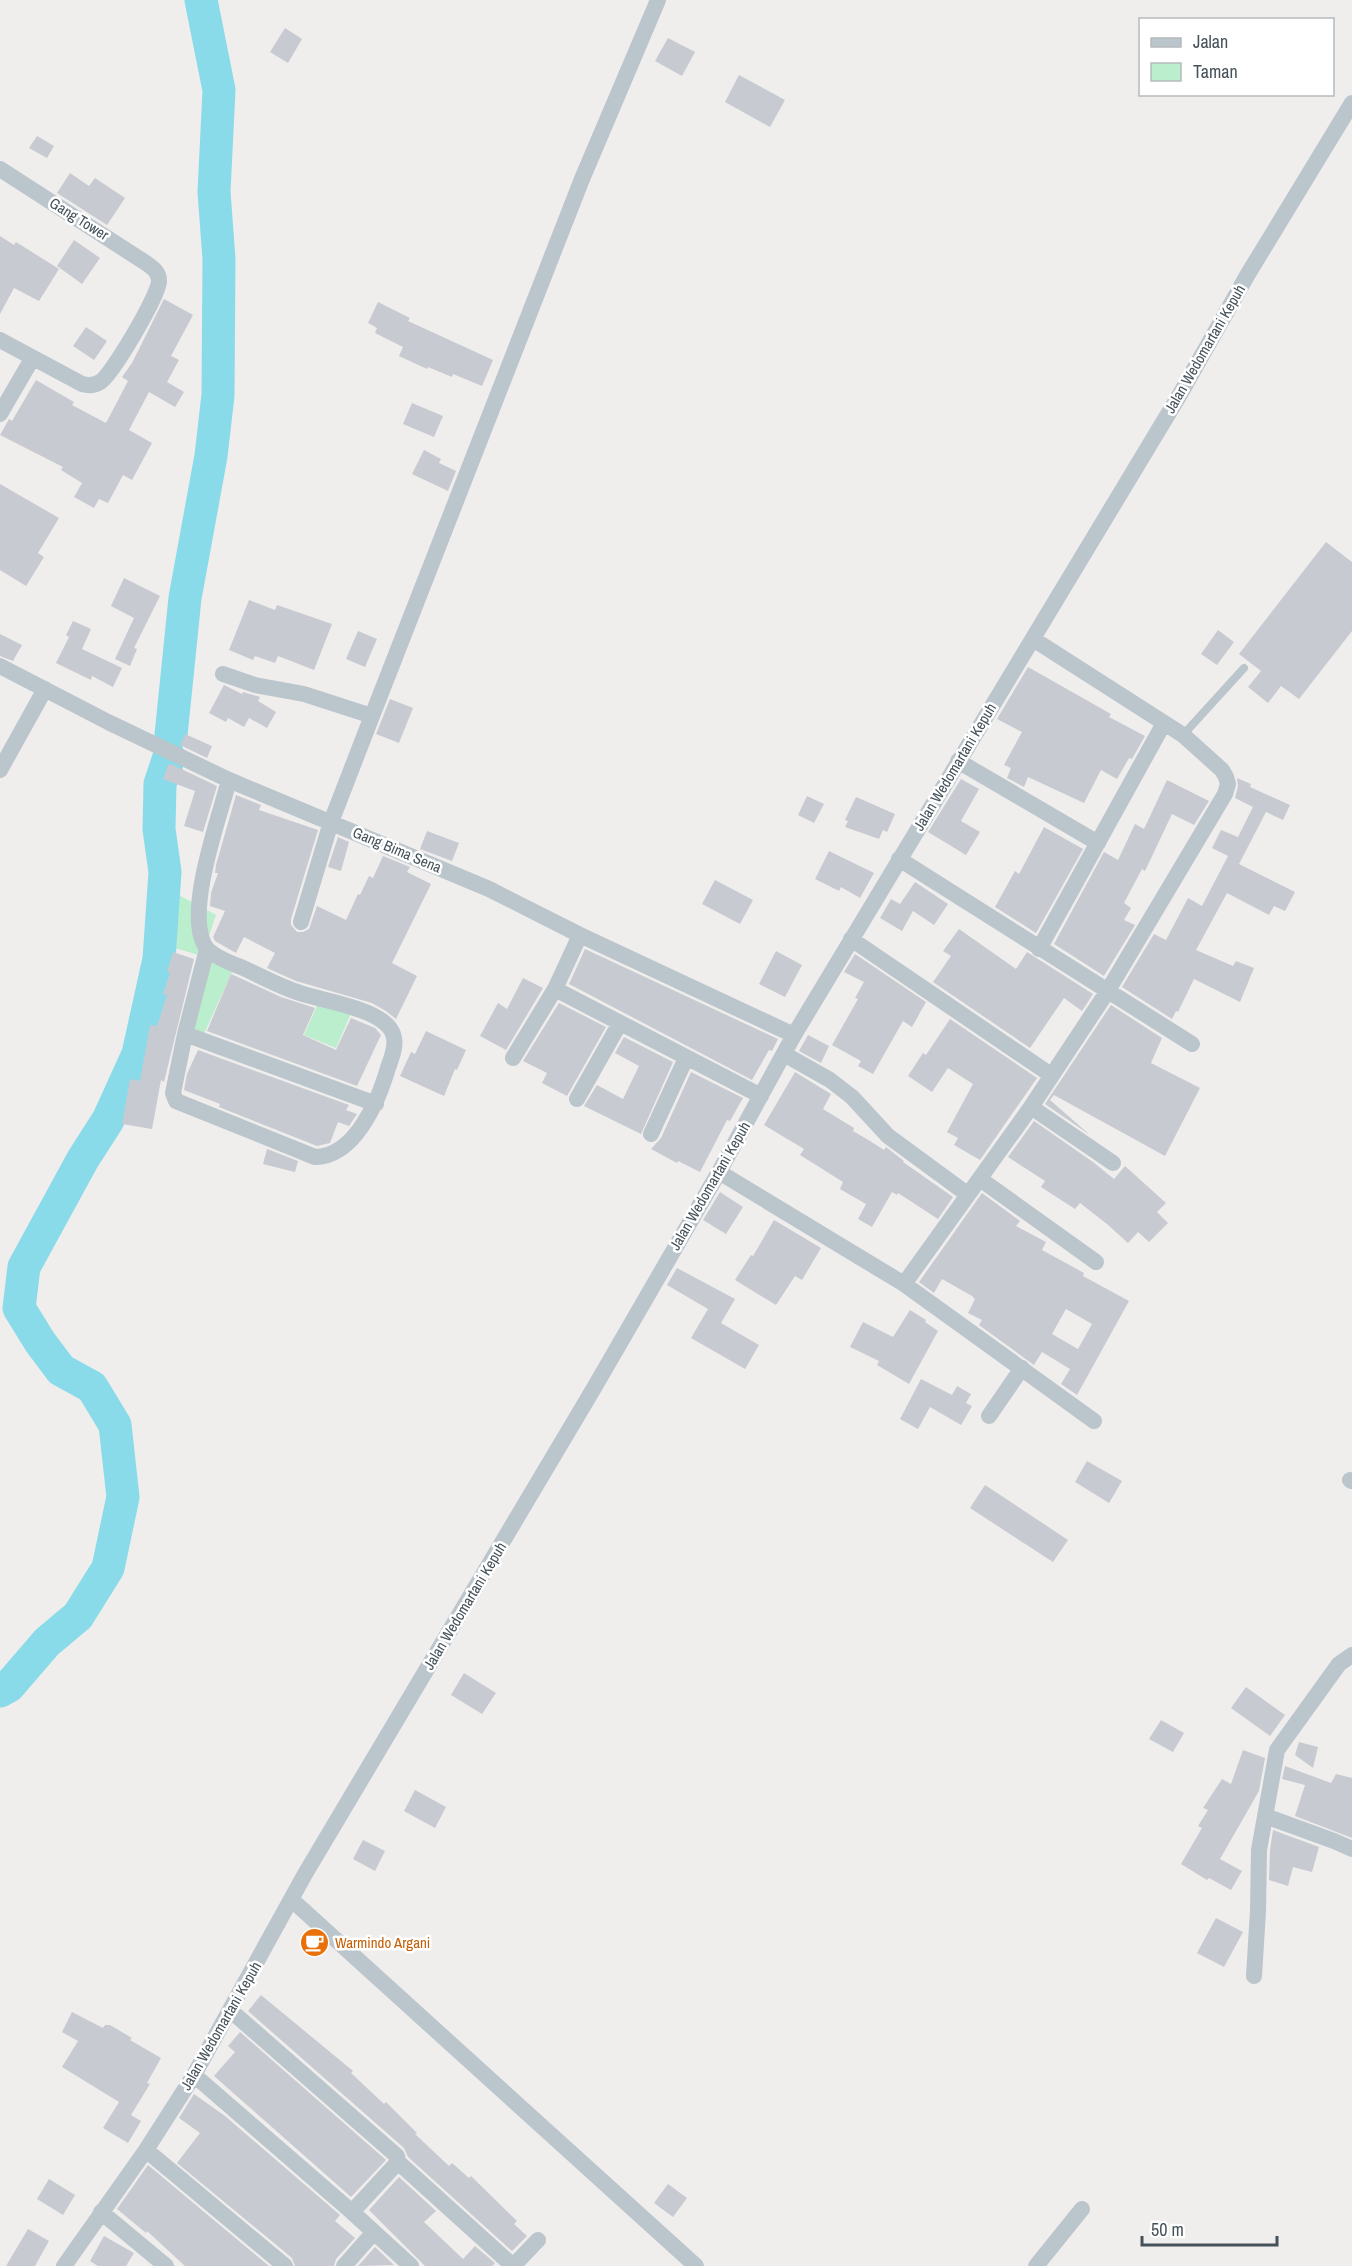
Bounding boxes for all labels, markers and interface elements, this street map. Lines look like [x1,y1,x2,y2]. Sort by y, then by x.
legend [1139,18,1334,96]
text: Jalan [1193,29,1228,54]
text: Taman [1193,59,1238,84]
street label: Gang Tower [46,192,113,245]
street label: Jalan Wedomartani Kepuh [1159,281,1250,417]
street label: Jalan Wedomartani Kepuh [908,699,1001,834]
street label: Gang Bima Sena [350,821,445,878]
street label: Jalan Wedomartani Kepuh [664,1118,755,1254]
street label: Jalan Wedomartani Kepuh [418,1538,511,1673]
cafe icon: Warmindo Argani [298,1927,330,1959]
place label: Warmindo Argani [335,1932,430,1953]
street label: Jalan Wedomartani Kepuh [175,1958,266,2094]
scale bar [1142,2209,1277,2247]
text: 50 m [1151,2217,1184,2242]

